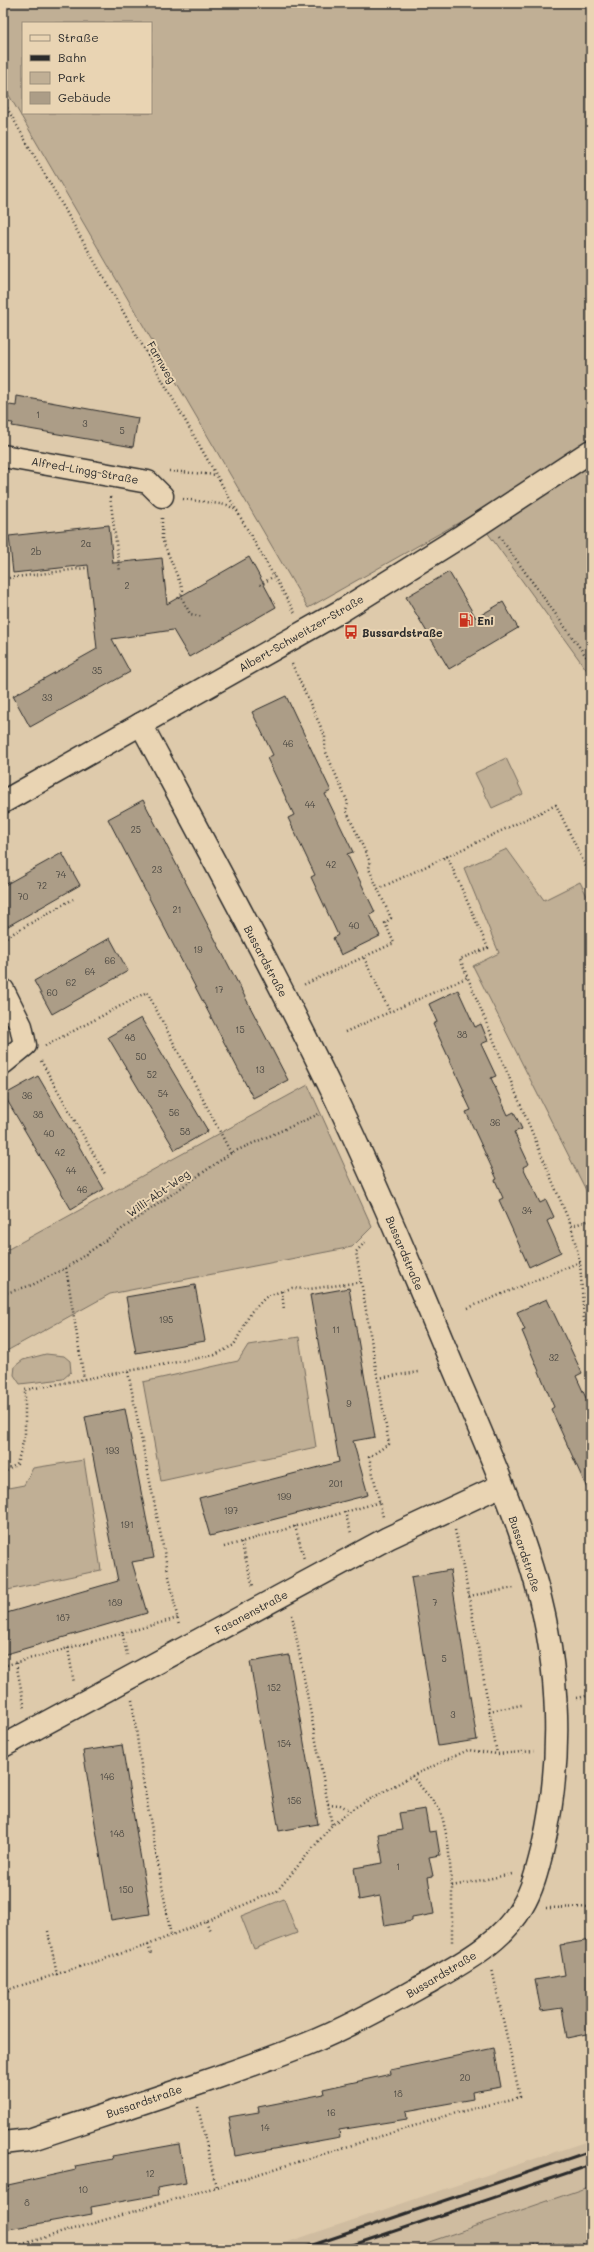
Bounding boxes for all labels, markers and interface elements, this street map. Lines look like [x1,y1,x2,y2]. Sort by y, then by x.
legend [22,22,152,114]
text: Straße [58,29,99,45]
text: Bahn [58,49,86,65]
text: Park [58,69,85,85]
text: Gebäude [58,89,111,105]
street label: Farnweg [144,338,180,386]
house number: 1 [36,409,40,420]
house number: 3 [82,418,88,429]
house number: 5 [119,425,125,436]
street label: Alfred-Lingg-Straße [30,453,140,487]
house number: 2a [81,538,92,549]
house number: 2b [31,546,42,557]
house number: 2 [124,580,130,591]
street label: Albert-Schweitzer-Straße [236,591,366,675]
fuel station icon: Eni [458,612,474,628]
place label: Eni [477,613,494,628]
bus stop icon: Bussardstraße [343,624,359,640]
place label: Bussardstraße [362,625,443,640]
house number: 35 [92,665,102,676]
house number: 33 [42,692,52,703]
house number: 46 [283,738,293,749]
house number: 44 [305,799,316,810]
house number: 25 [131,824,141,835]
house number: 42 [326,859,336,870]
house number: 23 [152,864,162,875]
house number: 74 [56,869,67,880]
house number: 72 [37,880,47,891]
house number: 70 [18,891,29,902]
house number: 21 [172,904,182,915]
house number: 40 [349,920,360,931]
street label: Bussardstraße [241,922,291,1000]
house number: 19 [193,944,203,955]
house number: 66 [105,955,115,966]
house number: 64 [85,966,96,977]
house number: 62 [66,977,76,988]
house number: 17 [214,984,224,995]
house number: 60 [47,987,58,998]
house number: 15 [235,1024,245,1035]
house number: 38 [457,1029,468,1040]
house number: 48 [125,1032,136,1043]
house number: 50 [136,1051,147,1062]
house number: 13 [255,1064,265,1075]
house number: 52 [147,1069,157,1080]
house number: 54 [158,1088,169,1099]
house number: 36 [22,1090,32,1101]
house number: 56 [169,1107,179,1118]
house number: 38 [33,1109,44,1120]
house number: 36 [490,1117,500,1128]
house number: 58 [180,1126,191,1137]
house number: 40 [44,1128,55,1139]
house number: 42 [55,1147,65,1158]
house number: 44 [66,1165,77,1176]
street label: Willi-Abt-Weg [124,1166,192,1220]
house number: 46 [77,1184,87,1195]
house number: 34 [522,1205,533,1216]
street label: Bussardstraße [383,1214,427,1293]
house number: 195 [159,1314,173,1325]
house number: 11 [332,1324,340,1335]
house number: 32 [549,1352,559,1363]
house number: 9 [346,1398,352,1409]
house number: 193 [105,1445,119,1456]
house number: 201 [329,1478,343,1489]
house number: 199 [277,1491,292,1502]
house number: 197 [224,1505,238,1516]
street label: Bussardstraße [506,1514,544,1594]
house number: 191 [120,1519,134,1530]
street label: Fasanenstraße [212,1586,290,1638]
house number: 189 [108,1597,123,1608]
house number: 7 [432,1597,438,1608]
house number: 187 [56,1612,70,1623]
house number: 5 [441,1653,447,1664]
house number: 152 [267,1682,281,1693]
house number: 3 [450,1709,456,1720]
house number: 154 [277,1738,292,1749]
house number: 146 [100,1771,114,1782]
house number: 156 [287,1795,301,1806]
house number: 148 [110,1828,125,1839]
house number: 1 [396,1861,400,1872]
house number: 150 [119,1884,134,1895]
street label: Bussardstraße [403,1947,479,2001]
house number: 20 [460,2072,471,2083]
street label: Bussardstraße [104,2081,184,2121]
house number: 18 [393,2088,403,2099]
house number: 16 [326,2107,336,2118]
house number: 14 [260,2122,270,2133]
house number: 12 [145,2168,155,2179]
house number: 10 [78,2184,88,2195]
house number: 8 [24,2197,30,2208]

